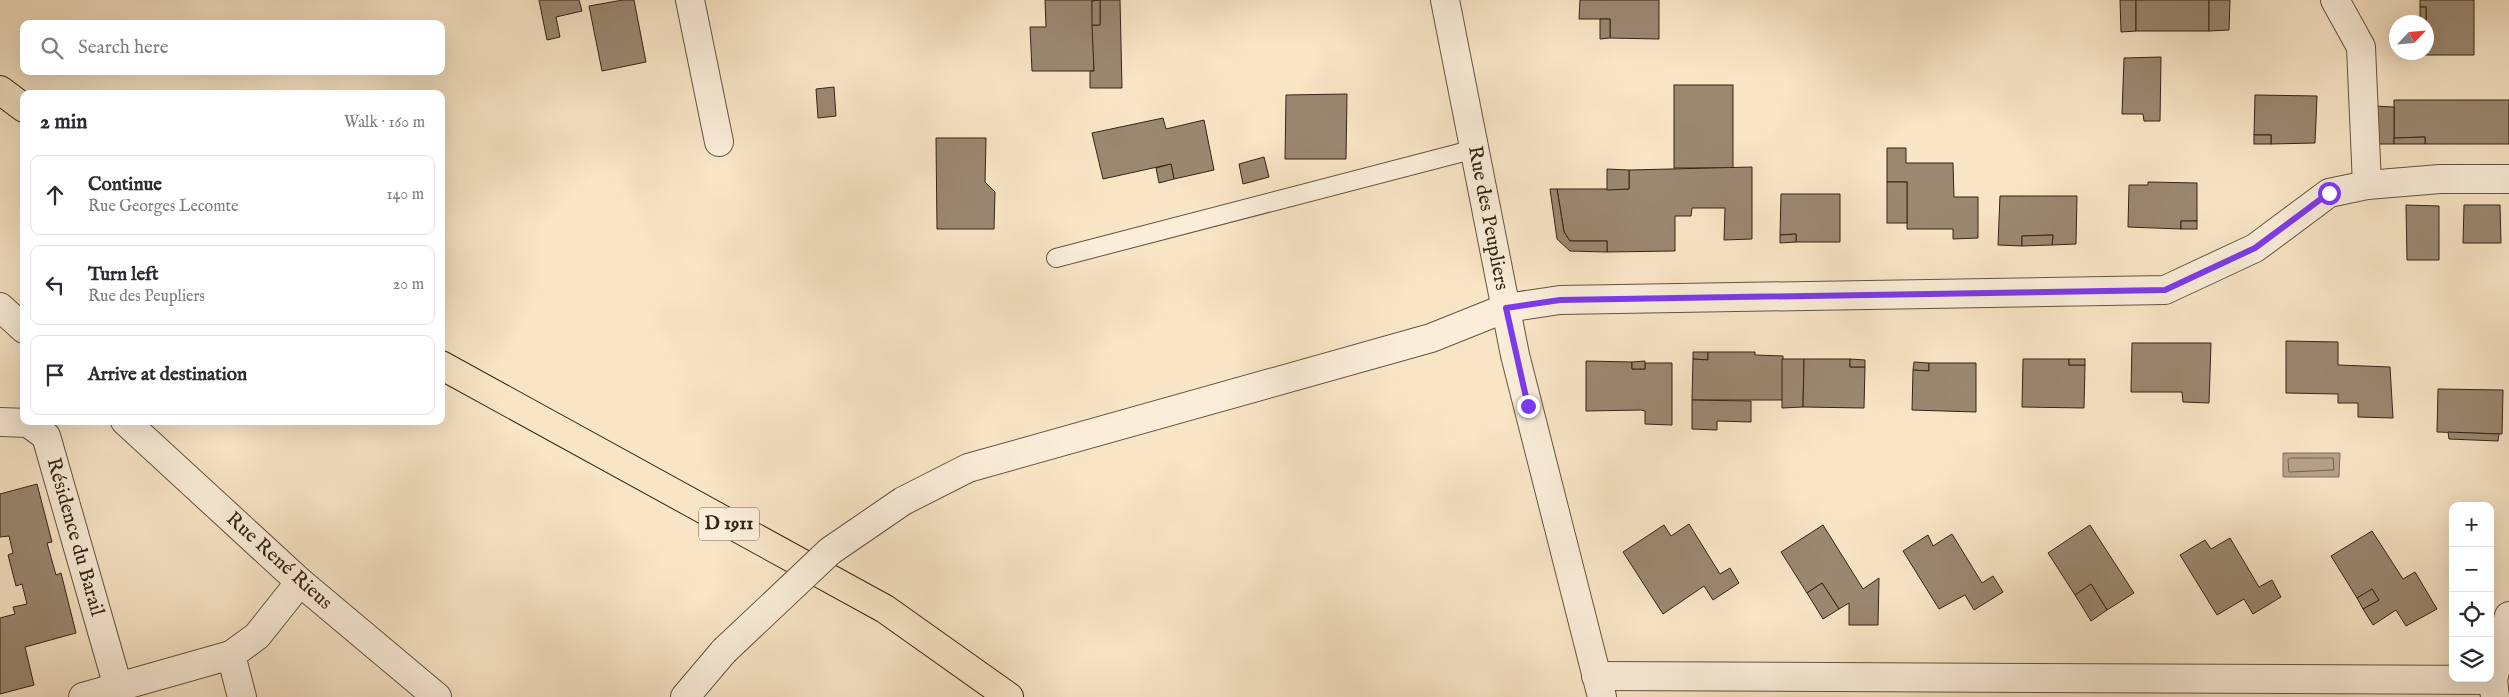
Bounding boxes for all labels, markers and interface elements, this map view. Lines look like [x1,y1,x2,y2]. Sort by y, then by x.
north arrow [2389,15,2434,60]
search box [20,20,445,75]
icon: search [38,34,66,62]
text: Search here [78,36,169,60]
text: 2 min [40,109,87,136]
text: Walk · 160 m [344,113,425,133]
street label: Rue des Peupliers [1462,144,1514,292]
text: Continue [88,173,162,197]
icon: ahead [41,181,69,209]
route start [2318,182,2341,205]
text: 140 m [386,185,424,205]
text: Rue Georges Lecomte [88,197,238,217]
text: Turn left [88,263,159,287]
icon: left [41,271,69,299]
text: 20 m [393,275,424,295]
text: Rue des Peupliers [88,287,205,307]
icon: arrive [41,361,69,389]
text: Arrive at destination [88,363,247,387]
route end [1517,395,1540,418]
street label: Résidence du Barail [40,455,110,619]
map controls [2449,502,2494,682]
button: + [2449,502,2494,547]
street label: Rue René Rieus [221,507,337,615]
road number: D 1911 [699,508,759,540]
button: − [2449,547,2494,592]
button: locate [2449,592,2494,637]
button: layers [2449,637,2494,682]

